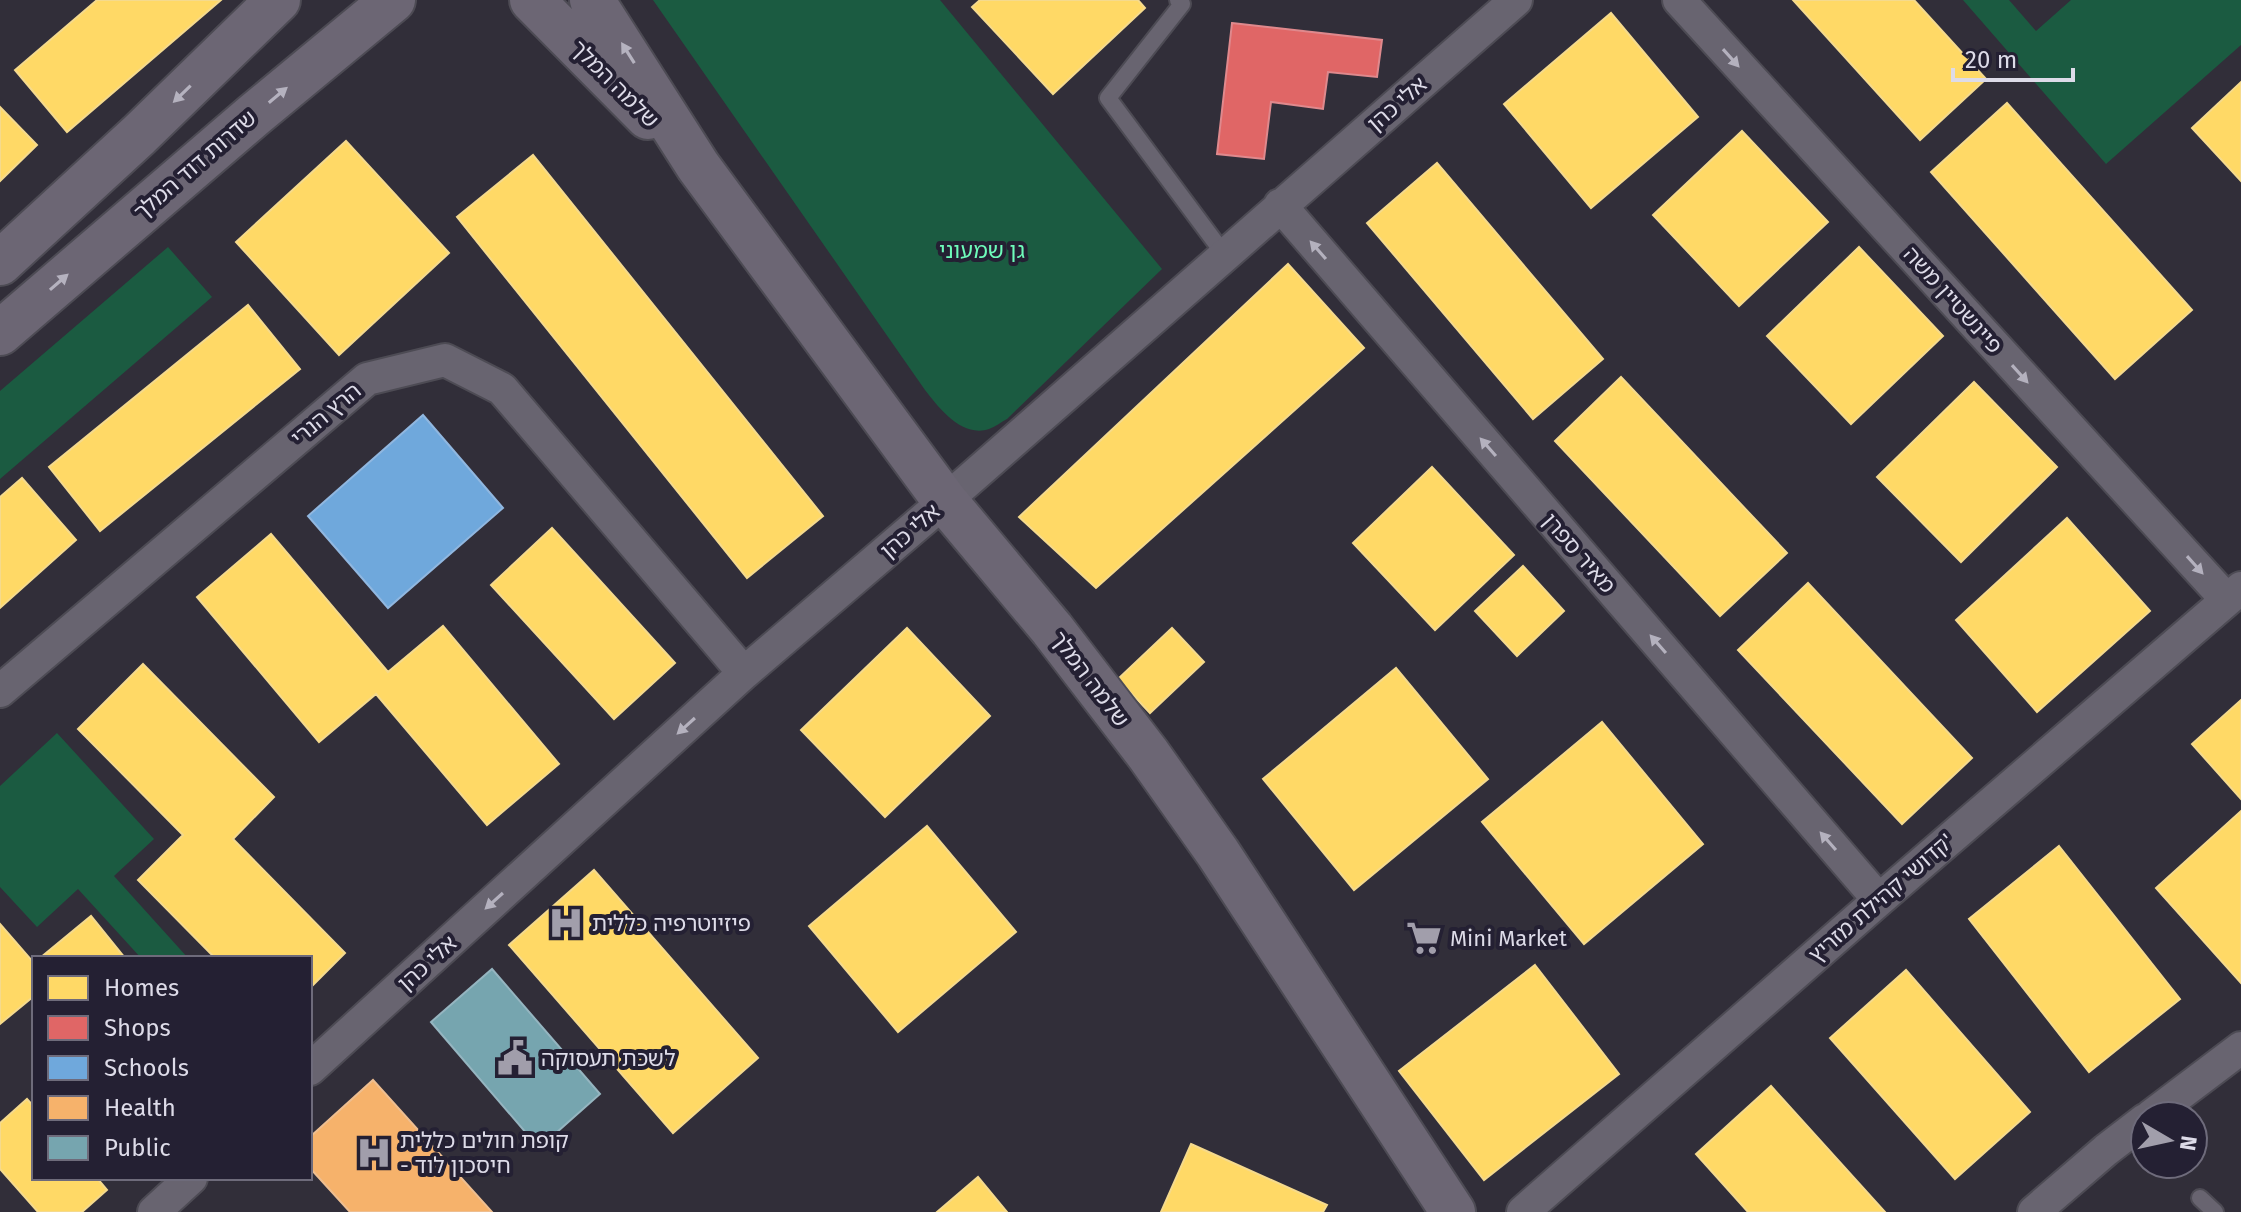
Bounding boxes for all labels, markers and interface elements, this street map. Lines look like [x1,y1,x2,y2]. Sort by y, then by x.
scale bar [1953,32,2073,82]
street label: שלמה המלך [566,35,664,133]
one-way arrow [621,42,635,64]
text: 20 m [1965,46,2017,74]
one-way arrow [1722,48,1740,67]
street label: אלי כהן [1362,71,1432,137]
one-way arrow [173,84,192,102]
one-way arrow [268,87,288,104]
street label: שדרות דוד המלך [128,104,262,226]
park label: גן שמעוני [939,237,1025,264]
one-way arrow [1310,240,1328,259]
street label: פיינשטיין משה [1898,241,2008,359]
one-way arrow [49,274,69,291]
one-way arrow [2010,364,2028,383]
street label: הרץ הנרי [286,377,366,451]
one-way arrow [1480,437,1497,457]
street label: אלי כהן [875,498,945,564]
street label: מאיר ספרן [1537,507,1621,599]
one-way arrow [2186,556,2204,575]
street label: שלמה המלך [1045,626,1135,732]
one-way arrow [1650,634,1667,654]
one-way arrow [677,716,696,734]
street label: קדושי קהילת מזריץ' [1803,828,1959,968]
one-way arrow [1820,831,1837,851]
one-way arrow [484,892,504,910]
hospital icon: פיזיוטרפיה כללית [547,904,585,942]
place label: פיזיוטרפיה כללית [592,910,751,937]
supermarket icon: Mini Market [1405,919,1443,957]
place label: Mini Market [1450,925,1567,952]
street label: אלי כהן [392,930,462,996]
legend [32,956,312,1180]
text: Homes [104,974,179,1002]
text: Shops [104,1014,171,1042]
public building icon: לשכת תעסוקה [496,1039,534,1077]
place label: לשכת תעסוקה [541,1045,676,1072]
text: Schools [104,1054,189,1082]
text: Health [104,1094,176,1122]
north arrow [2129,1100,2209,1180]
place label: קופת חולים כללית - חיסכון לוד [400,1127,569,1179]
text: Public [104,1134,171,1162]
hospital icon: קופת חולים כללית - חיסכון לוד [355,1134,393,1172]
text: N [2174,1134,2203,1152]

